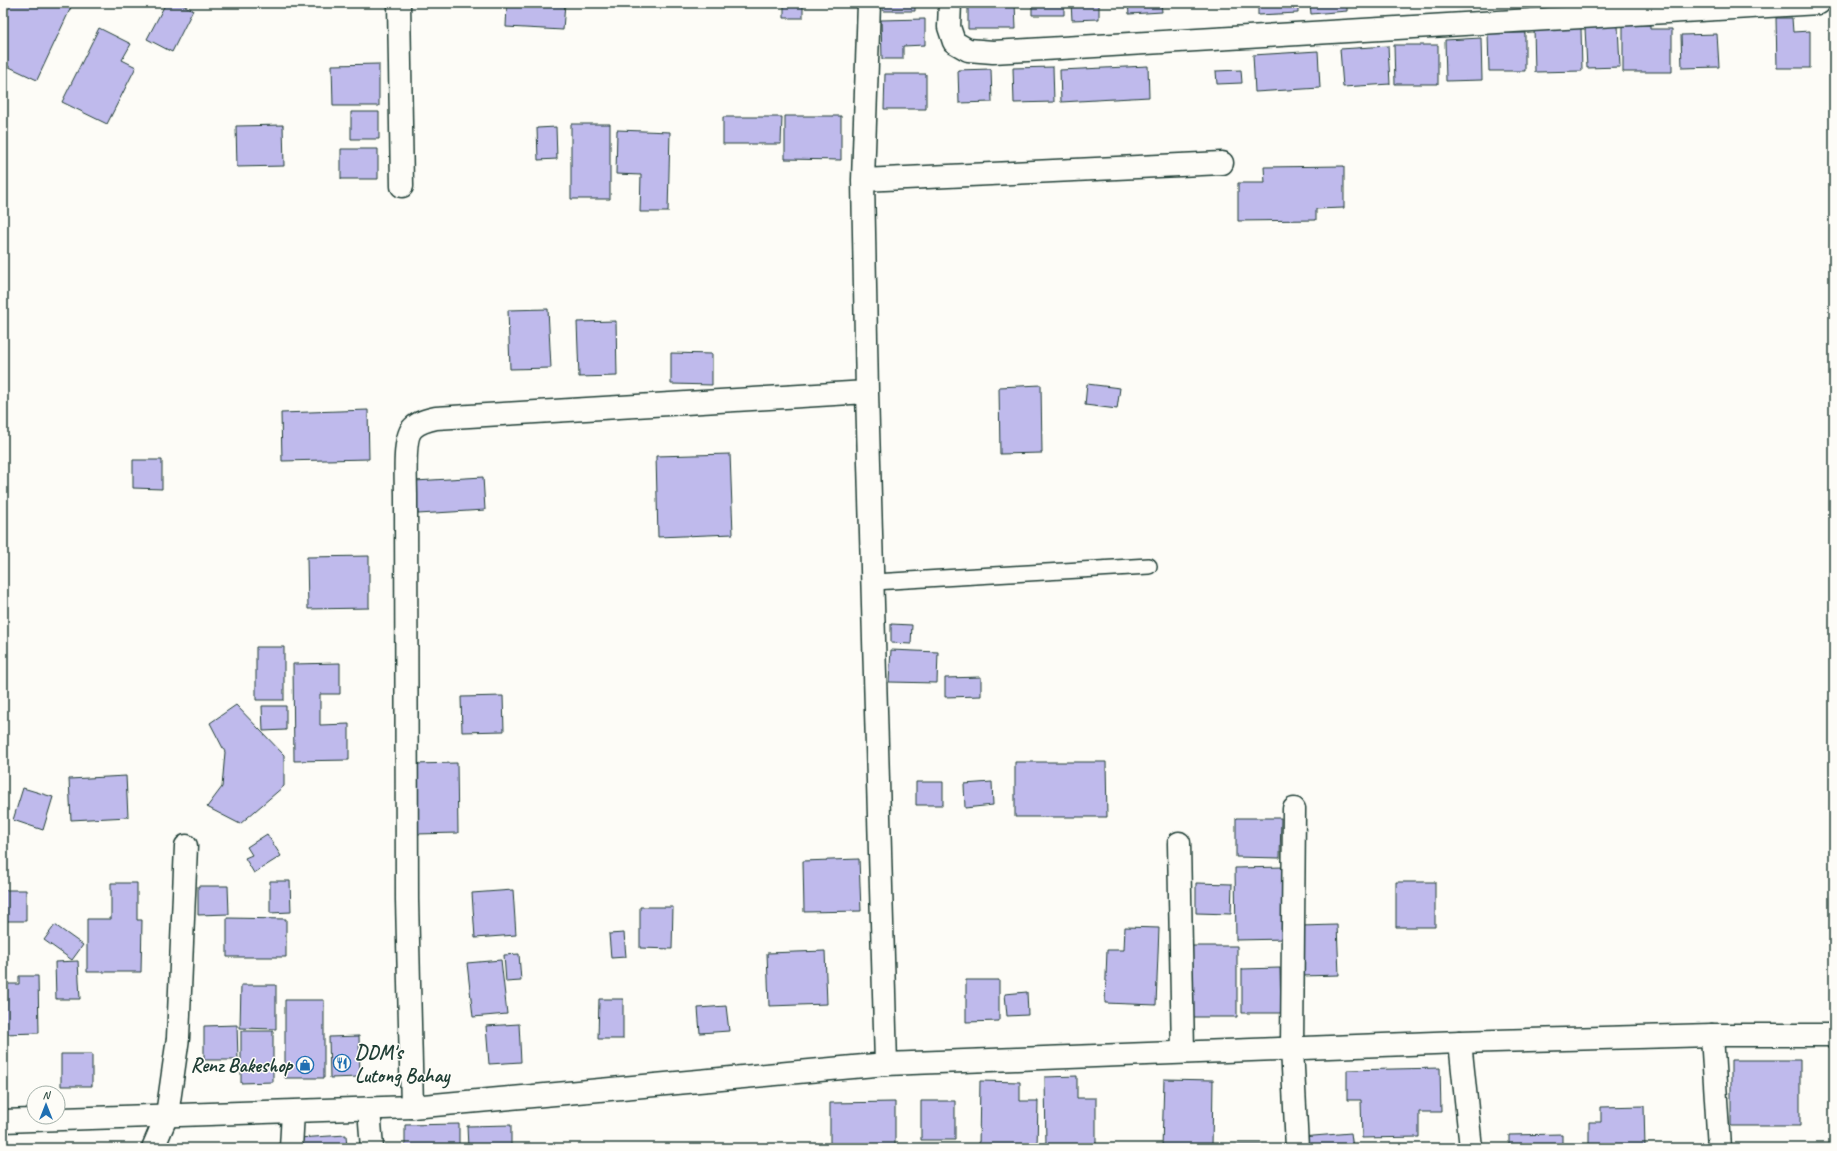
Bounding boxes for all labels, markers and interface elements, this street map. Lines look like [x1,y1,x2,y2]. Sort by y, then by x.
place label: DDM's Lutong Bahay [355,1040,451,1089]
place label: Renz Bakeshop [190,1053,293,1078]
restaurant icon: DDM's Lutong Bahay [332,1053,352,1073]
shop icon: Renz Bakeshop [295,1055,315,1075]
north arrow [26,1085,66,1125]
text: N [43,1088,52,1102]

